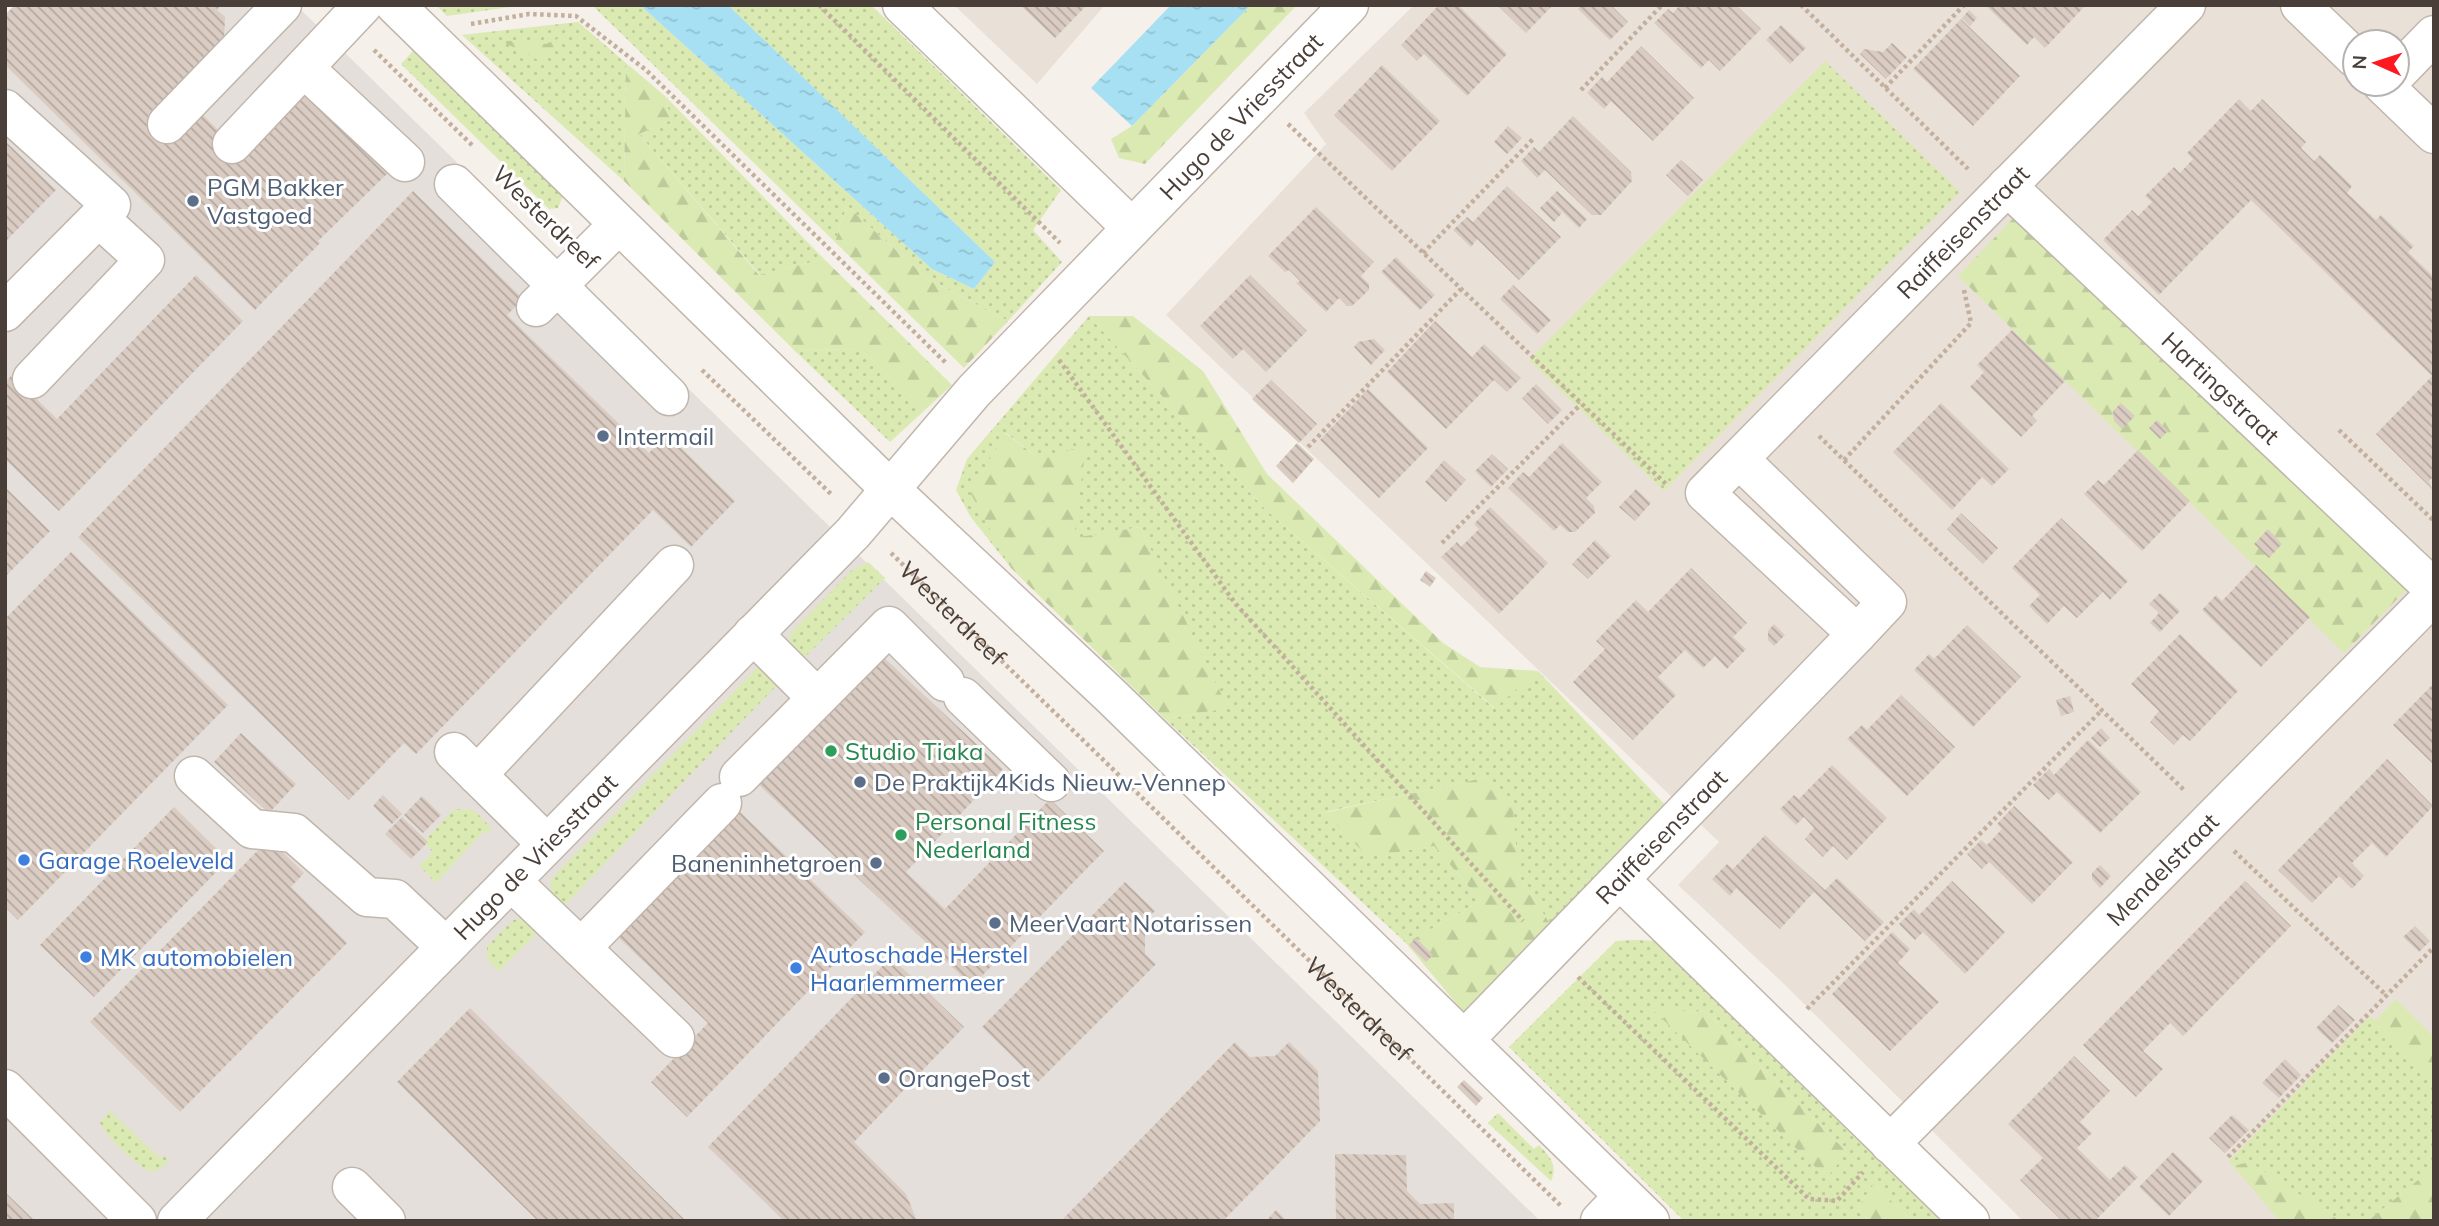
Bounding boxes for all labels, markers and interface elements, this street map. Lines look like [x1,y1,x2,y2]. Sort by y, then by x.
street label: Hugo de Vriesstraat [1153,26,1329,206]
north arrow [2341,28,2411,98]
text: N [2347,54,2371,70]
street label: Raiffeisenstraat [1890,158,2035,305]
street label: Westerdreef [486,159,606,276]
place label: PGM Bakker Vastgoed [207,172,344,230]
marker: PGM Bakker Vastgoed [185,193,201,209]
street label: Hartingstraat [2156,325,2286,450]
place label: Intermail [617,421,714,451]
marker: Intermail [595,428,611,444]
street label: Westerdreef [893,554,1013,672]
place label: Studio Tiaka [845,736,983,766]
marker: Studio Tiaka [823,743,839,759]
street label: Raiffeisenstraat [1589,763,1733,910]
street label: Hugo de Vriesstraat [447,767,623,946]
place label: De Praktijk4Kids Nieuw-Vennep [874,767,1226,797]
marker: De Praktijk4Kids Nieuw-Vennep [852,774,868,790]
place label: Personal Fitness Nederland [915,806,1096,864]
street label: Mendelstraat [2100,806,2225,932]
marker: Personal Fitness Nederland [893,827,909,843]
place label: Garage Roeleveld [38,845,234,875]
place label: Baneninhetgroen [671,848,862,878]
marker: Garage Roeleveld [16,852,32,868]
marker: Baneninhetgroen [868,855,884,871]
place label: MeerVaart Notarissen [1009,908,1252,938]
marker: MeerVaart Notarissen [987,915,1003,931]
place label: Autoschade Herstel Haarlemmermeer [810,939,1028,997]
place label: MK automobielen [100,942,293,972]
marker: MK automobielen [78,949,94,965]
street label: Westerdreef [1299,950,1419,1068]
marker: Autoschade Herstel Haarlemmermeer [788,960,804,976]
place label: OrangePost [898,1063,1030,1093]
marker: OrangePost [876,1070,892,1086]

